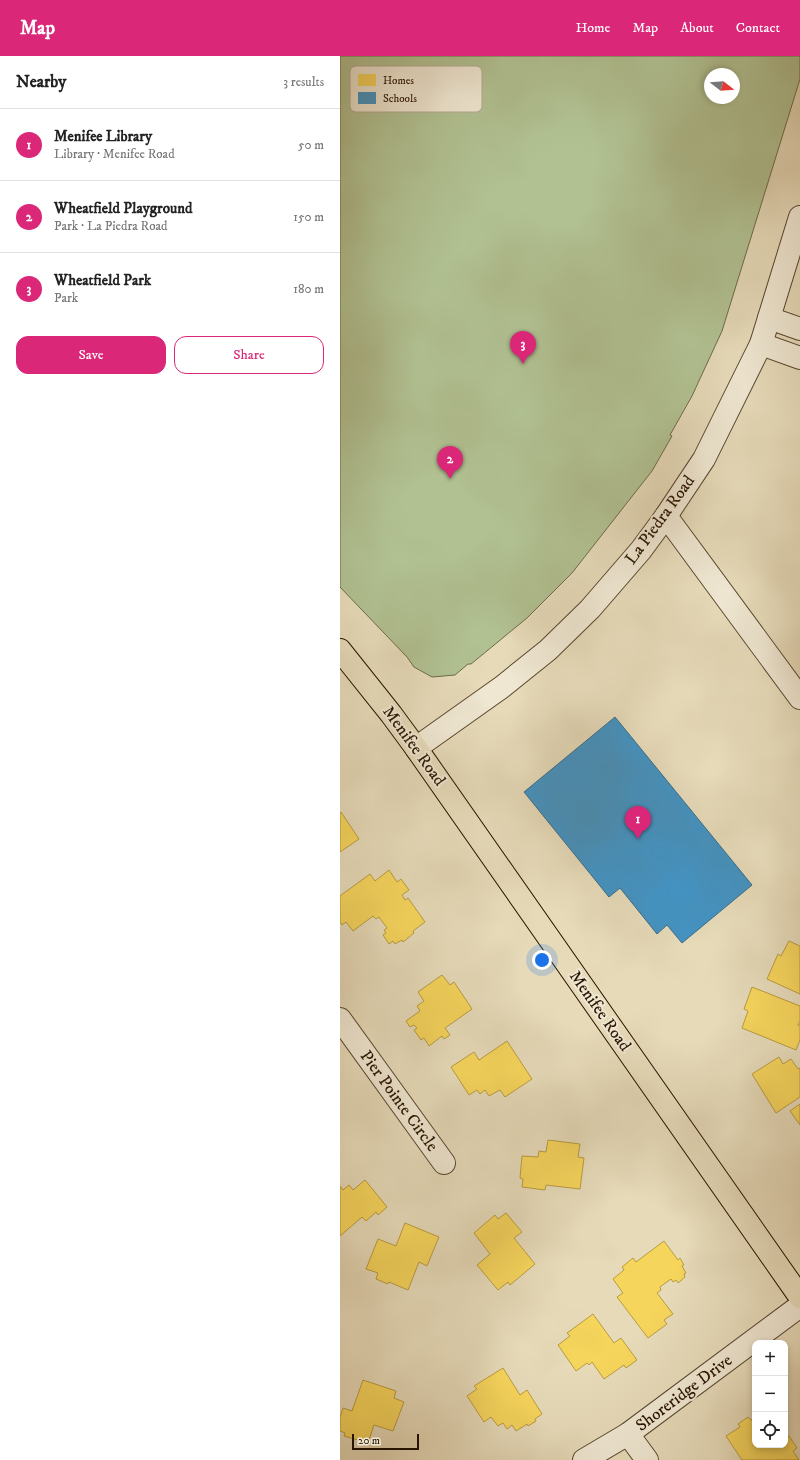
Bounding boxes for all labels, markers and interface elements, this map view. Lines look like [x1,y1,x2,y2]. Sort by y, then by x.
text: Map [20,17,55,40]
text: Home [576,19,610,37]
text: Map [632,19,658,37]
text: About [680,19,714,37]
text: Contact [736,19,780,37]
legend [350,66,482,112]
north arrow [704,68,740,104]
text: Nearby [16,71,66,93]
text: 3 results [283,74,324,90]
text: Homes [383,74,414,88]
text: Schools [383,92,417,106]
text: Menifee Library [54,127,152,146]
text: 1 [27,137,31,153]
text: 50 m [298,137,324,153]
text: Library · Menifee Road [54,146,175,162]
text: Wheatfield Playground [54,199,193,218]
text: 2 [26,209,32,225]
text: 150 m [293,209,324,225]
text: Park · La Piedra Road [54,218,168,234]
text: Wheatfield Park [54,271,151,290]
text: 3 [27,281,31,297]
text: 180 m [293,281,324,297]
text: Park [54,290,78,306]
pin: 3 [510,331,536,364]
button: Save [16,336,166,374]
button: Share [174,336,324,374]
pin: 2 [437,446,463,479]
street label: La Piedra Road [620,471,700,569]
street label: Menifee Road [378,702,451,791]
pin: 1 [625,806,651,839]
your location [532,950,552,970]
street label: Menifee Road [564,966,636,1056]
street label: Pier Pointe Circle [355,1046,443,1156]
map controls [752,1340,788,1448]
button: + [752,1340,788,1376]
street label: Shoreridge Drive [631,1350,737,1436]
button: − [752,1376,788,1412]
button: locate [752,1412,788,1448]
scale bar [352,1432,419,1451]
text: 20 m [358,1434,380,1448]

